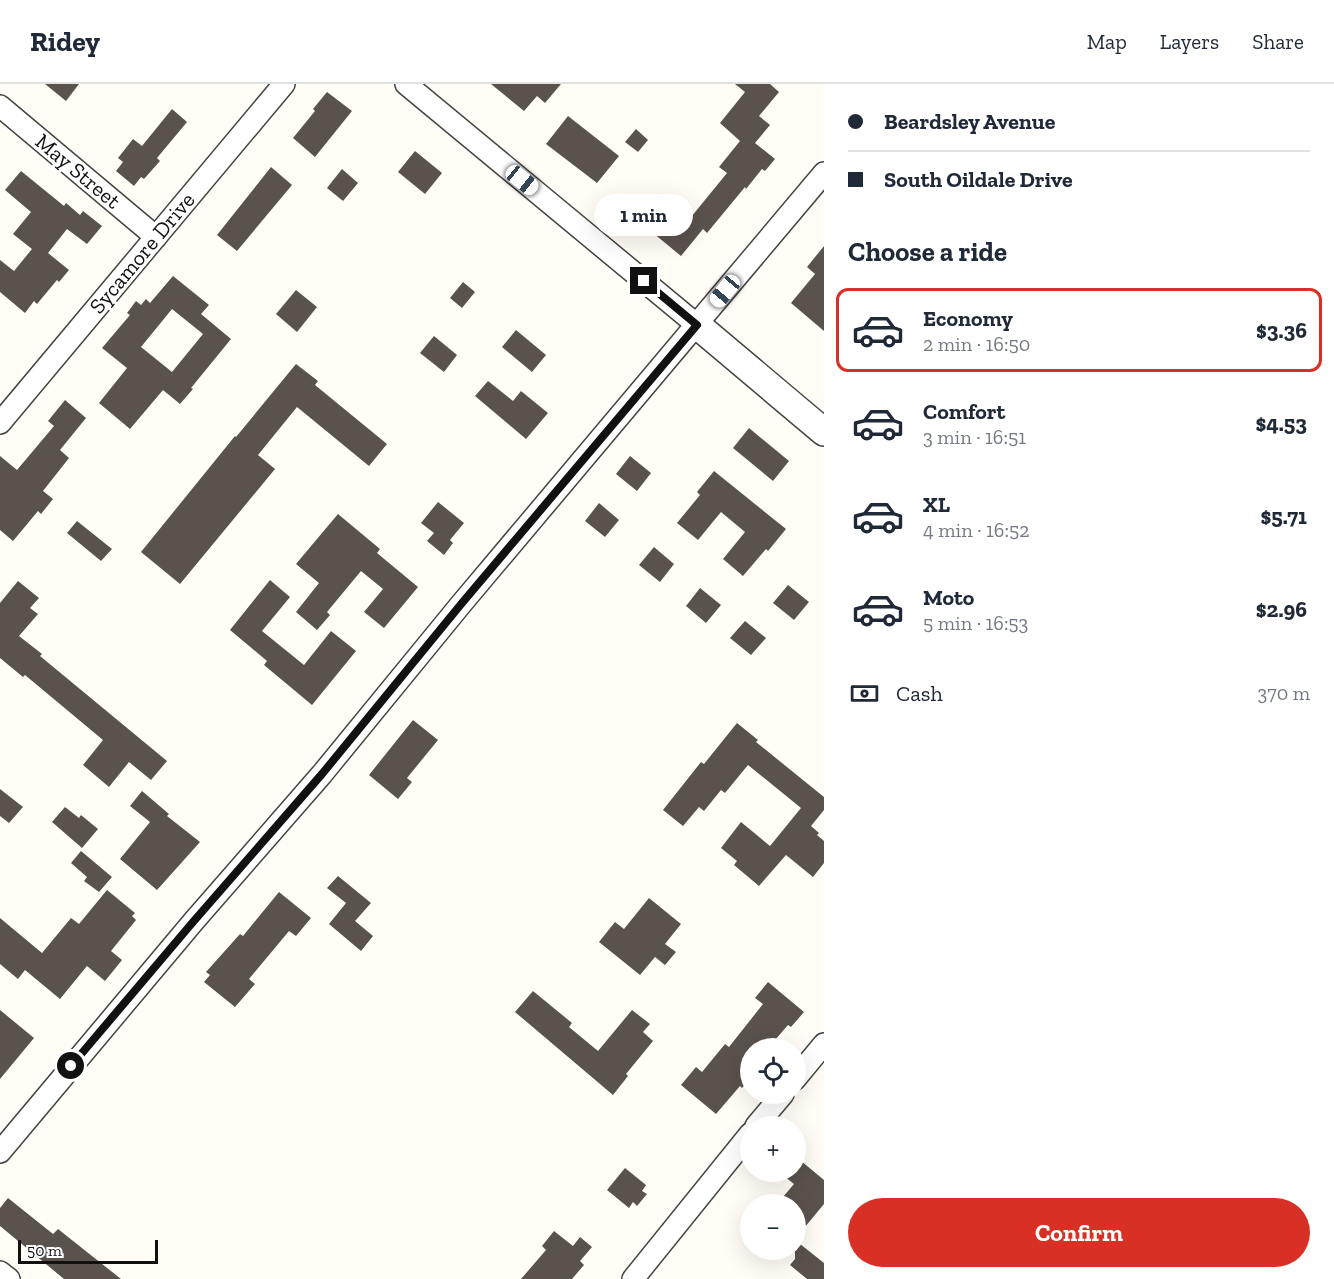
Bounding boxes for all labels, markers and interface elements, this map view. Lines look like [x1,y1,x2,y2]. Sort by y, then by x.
text: Ridey [30,25,100,58]
text: Map [1087,29,1127,54]
text: Layers [1160,29,1219,54]
text: Share [1252,29,1304,54]
text: Beardsley Avenue [884,108,1055,135]
street label: May Street [30,128,127,215]
car [502,162,542,198]
text: South Oildale Drive [884,166,1073,193]
street label: Sycamore Drive [83,187,201,319]
callout: 1 min [594,194,694,236]
text: 1 min [620,203,667,227]
text: Choose a ride [848,236,1007,268]
route end [630,267,657,294]
car [707,271,743,311]
icon: car [851,303,905,357]
text: Economy [923,305,1013,332]
text: $3.36 [1256,317,1307,344]
text: 2 min · 16:50 [923,332,1030,356]
icon: car [851,396,905,450]
text: Comfort [923,398,1005,425]
text: $4.53 [1255,410,1307,437]
text: 3 min · 16:51 [923,425,1026,449]
icon: car [851,489,905,543]
text: XL [923,491,950,518]
text: $5.71 [1261,503,1307,530]
text: 4 min · 16:52 [923,518,1029,542]
icon: car [851,582,905,636]
text: Moto [923,584,974,611]
text: $2.96 [1256,596,1307,623]
text: 5 min · 16:53 [923,611,1028,635]
icon: cash [848,677,881,710]
text: Cash [896,680,943,707]
text: 370 m [1257,681,1310,705]
map controls [740,1038,806,1260]
button: locate [740,1038,806,1104]
route start [57,1052,84,1079]
button: + [740,1116,806,1182]
button: − [740,1194,806,1260]
button: Confirm [848,1198,1310,1267]
scale bar [18,1237,158,1264]
text: 50 m [27,1241,62,1260]

